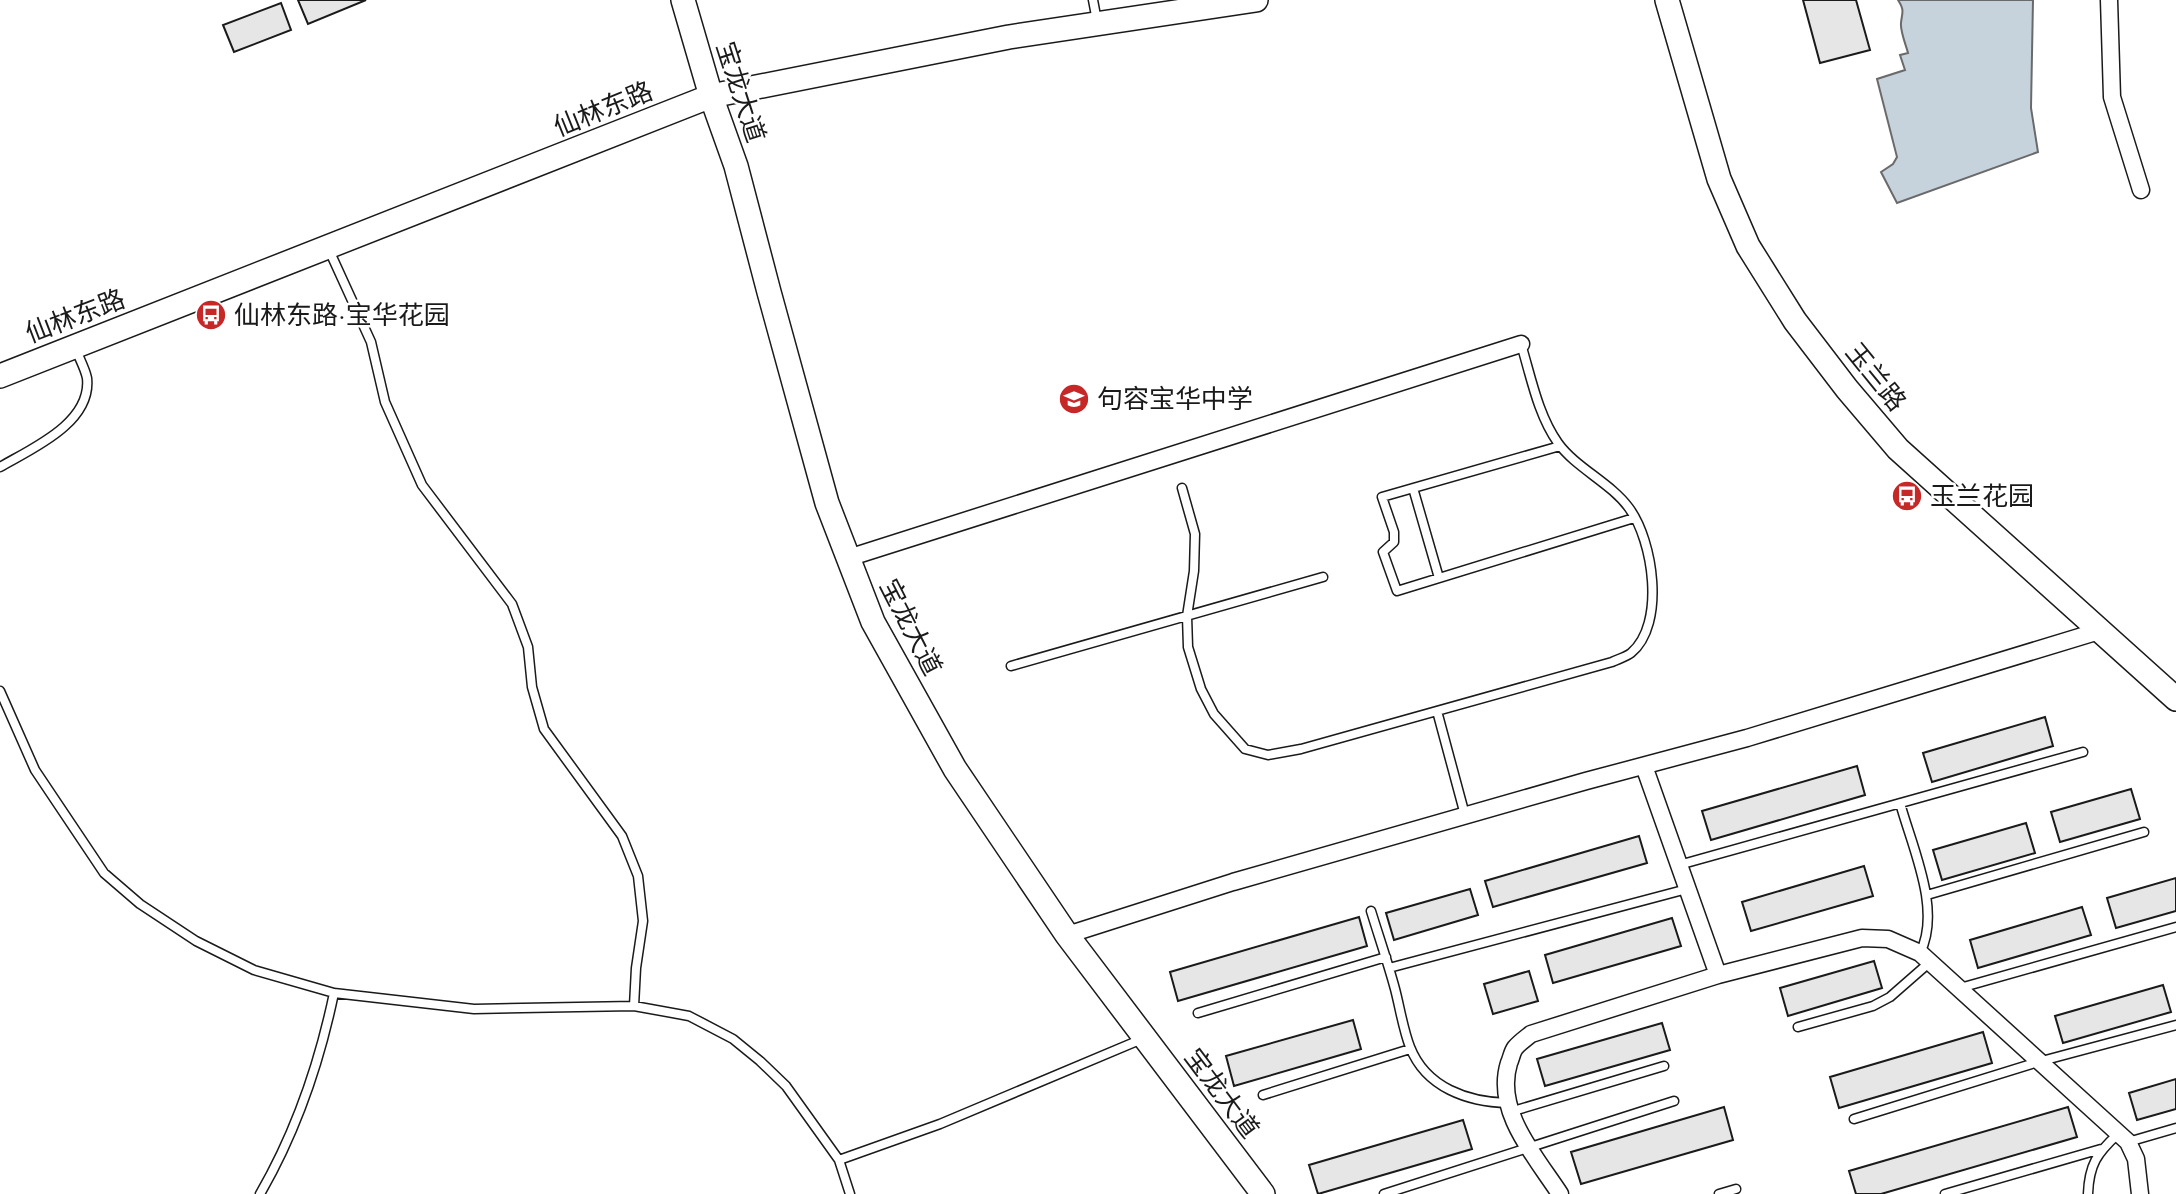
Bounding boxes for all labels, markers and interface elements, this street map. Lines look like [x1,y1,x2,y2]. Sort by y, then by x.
street label: 宝龙大道 [707,37,775,147]
street label: 仙林东路 [548,72,658,146]
street label: 仙林东路 [20,280,130,352]
place label: 仙林东路·宝华花园 [234,296,450,334]
bus stop icon: 仙林东路·宝华花园 [194,298,228,332]
street label: 玉兰路 [1837,335,1915,419]
place label: 句容宝华中学 [1097,380,1253,418]
school or university icon: 句容宝华中学 [1057,382,1091,416]
place label: 玉兰花园 [1930,477,2034,515]
bus stop icon: 玉兰花园 [1890,479,1924,513]
street label: 宝龙大道 [870,572,952,682]
street label: 宝龙大道 [1176,1040,1268,1146]

